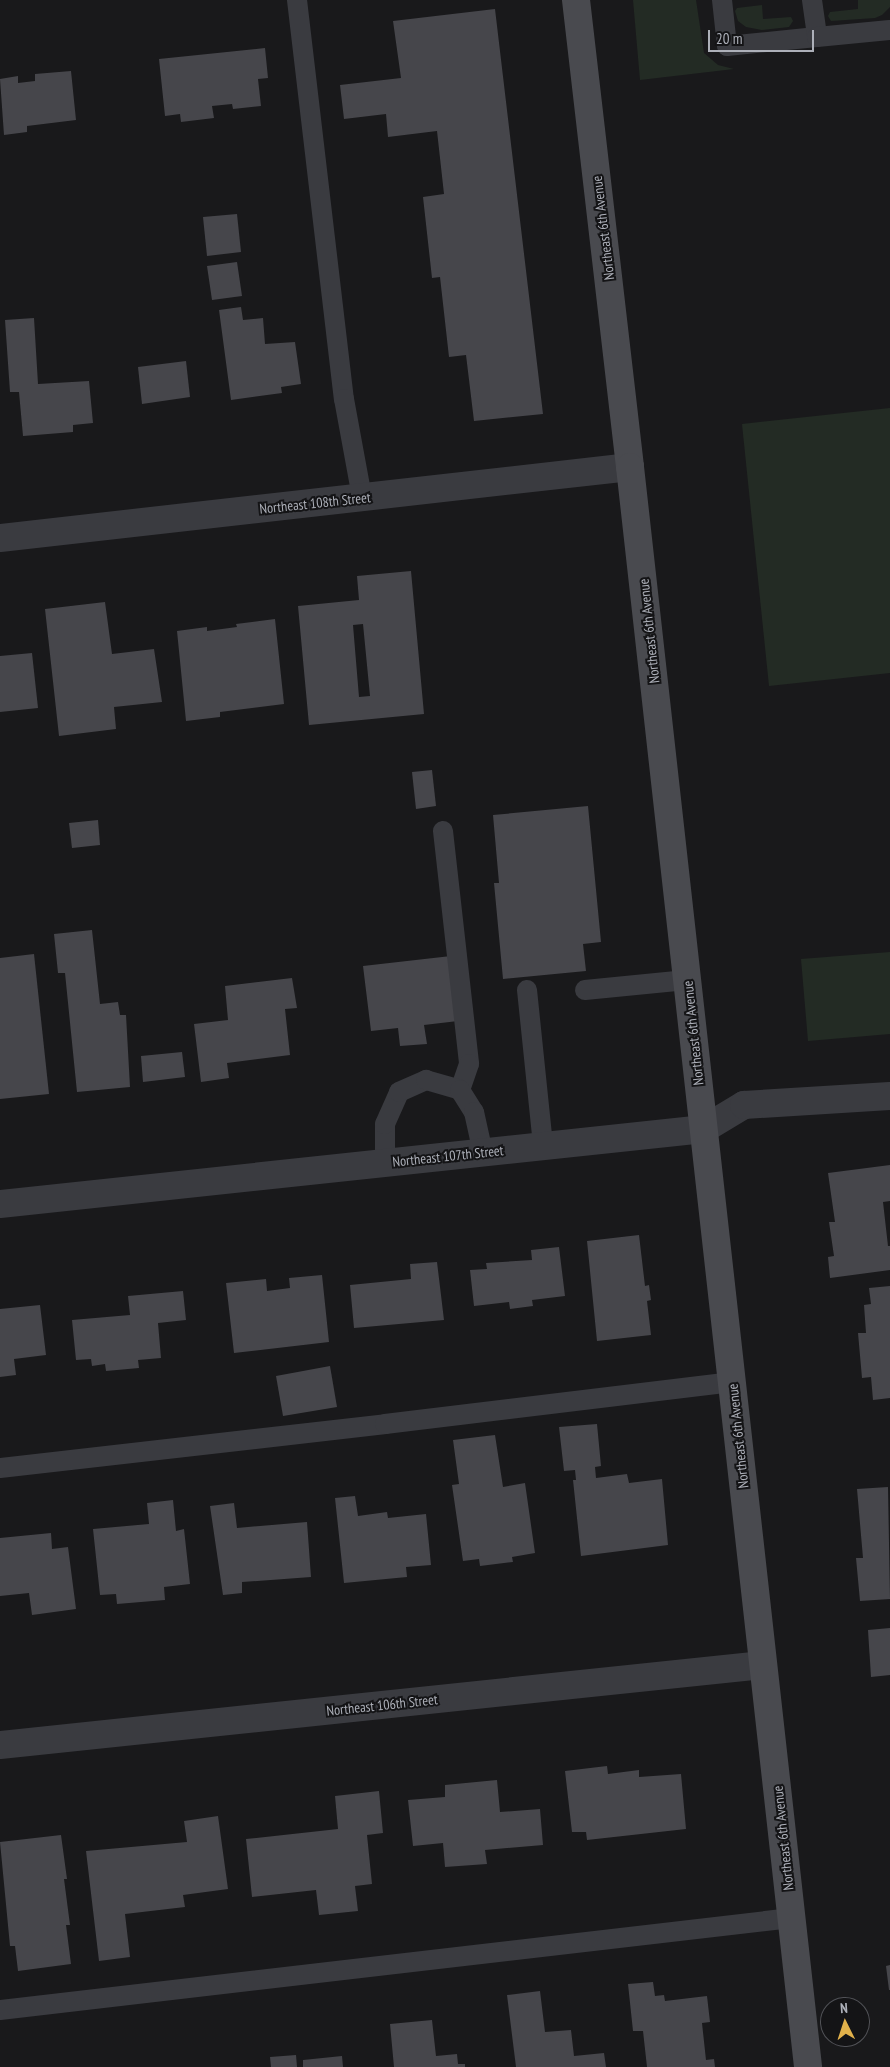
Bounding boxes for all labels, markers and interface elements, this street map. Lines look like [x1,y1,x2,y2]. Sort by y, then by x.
scale bar [710,20,816,52]
text: 20 m [716,29,742,48]
street label: Northeast 6th Avenue [588,175,618,281]
street label: Northeast 108th Street [259,489,371,517]
street label: Northeast 6th Avenue [635,578,663,684]
street label: Northeast 6th Avenue [679,980,707,1086]
street label: Northeast 107th Street [392,1142,504,1170]
street label: Northeast 6th Avenue [724,1383,752,1489]
street label: Northeast 106th Street [326,1691,438,1719]
street label: Northeast 6th Avenue [769,1785,797,1891]
north arrow [820,1997,870,2047]
text: N [840,1999,848,2017]

